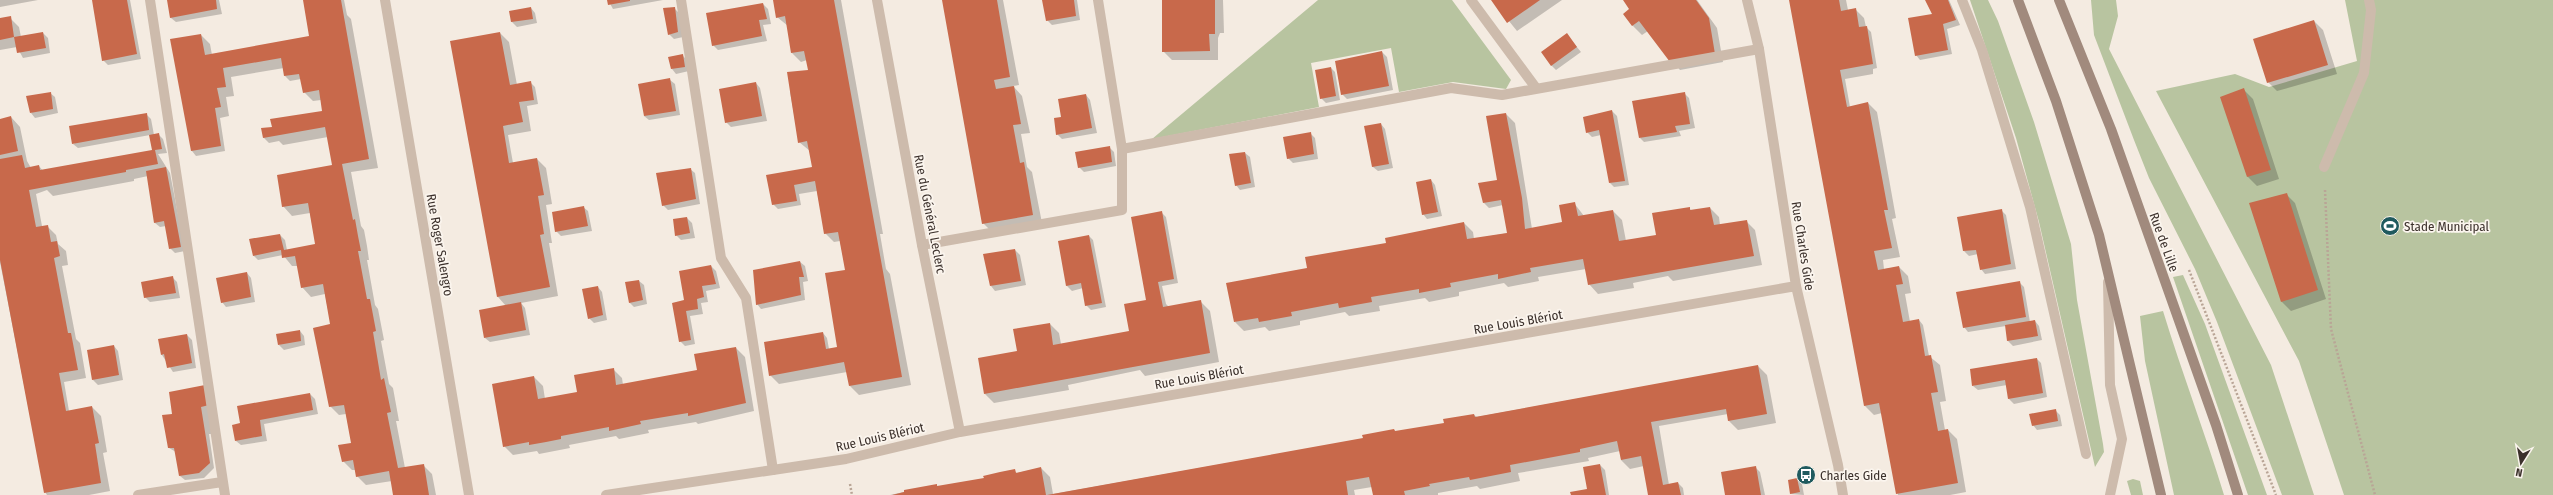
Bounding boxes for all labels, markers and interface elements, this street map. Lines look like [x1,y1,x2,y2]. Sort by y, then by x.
street label: Rue du Général Leclerc [911,153,949,275]
street label: Rue Roger Salengro [424,193,456,297]
street label: Rue Charles Gide [1789,200,1817,292]
street label: Rue de Lille [2146,210,2182,274]
sports icon: Stade Municipal [2379,215,2401,237]
place label: Stade Municipal [2404,219,2489,234]
street label: Rue Louis Blériot [1472,307,1564,337]
street label: Rue Louis Blériot [1153,362,1245,392]
street label: Rue Louis Blériot [834,419,926,454]
north arrow [2501,443,2541,483]
bus stop icon: Charles Gide [1795,464,1817,486]
text: N [2515,465,2524,479]
place label: Charles Gide [1820,468,1887,483]

